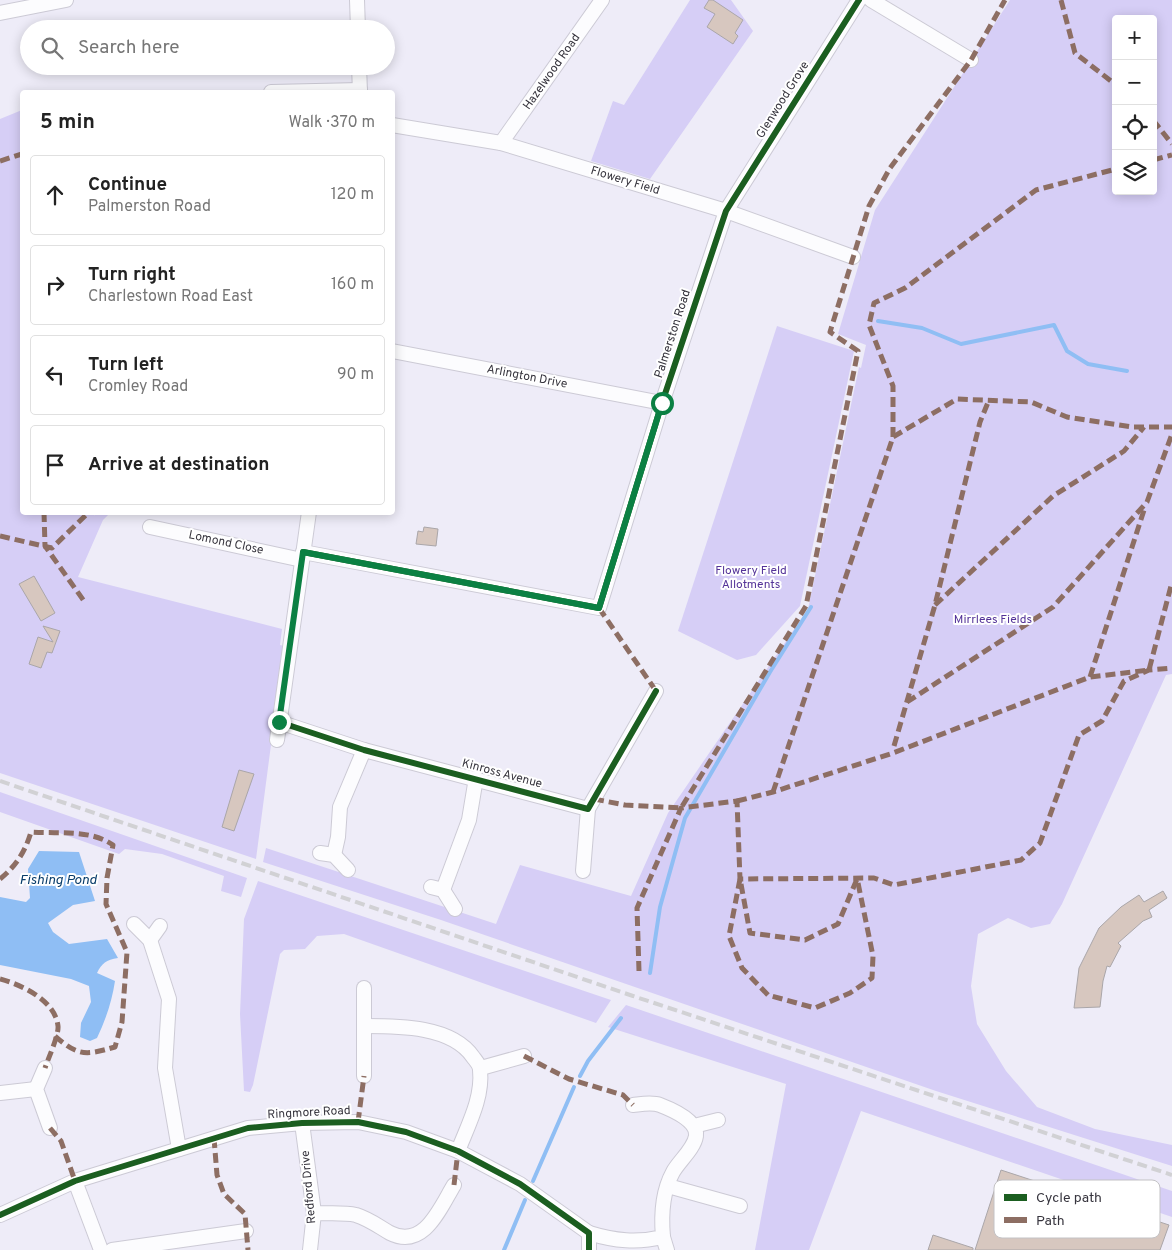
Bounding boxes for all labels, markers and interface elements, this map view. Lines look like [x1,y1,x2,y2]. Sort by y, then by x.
map controls [1112,15,1157,195]
button: + [1112,15,1157,60]
search box [20,20,395,75]
street label: Hazelwood Road [520,31,584,113]
icon: search [38,34,66,62]
text: Search here [78,36,180,60]
street label: Glenwood Grove [753,58,813,142]
button: − [1112,60,1157,105]
button: locate [1112,105,1157,150]
text: 5 min [40,109,95,136]
text: Walk · 370 m [288,113,375,133]
button: layers [1112,150,1157,195]
street label: Flowery Field [588,163,662,199]
text: Continue [88,173,167,197]
icon: ahead [41,181,69,209]
text: 120 m [331,185,374,205]
text: Palmerston Road [88,197,211,217]
text: Turn right [88,263,176,287]
icon: right [41,271,69,299]
text: 160 m [331,275,374,295]
text: Charlestown Road East [88,287,253,307]
street label: Palmerston Road [651,288,695,380]
text: Turn left [88,353,164,377]
icon: left [41,361,69,389]
street label: Arlington Drive [485,361,569,393]
text: 90 m [337,365,374,385]
text: Cromley Road [88,377,188,397]
route start [651,392,674,415]
icon: arrive [41,451,69,479]
text: Arrive at destination [88,453,269,477]
street label: Lomond Close [187,527,265,559]
park label: Flowery Field Allotments [715,563,787,593]
park label: Mirrlees Fields [954,612,1032,628]
route end [268,711,291,734]
street label: Kinross Avenue [460,756,544,792]
water label: Fishing Pond [19,872,98,889]
street label: Ringmore Road [267,1103,351,1123]
street label: Redford Drive [298,1150,320,1224]
legend [994,1180,1160,1238]
text: Cycle path [1036,1190,1102,1207]
text: Path [1036,1213,1065,1230]

